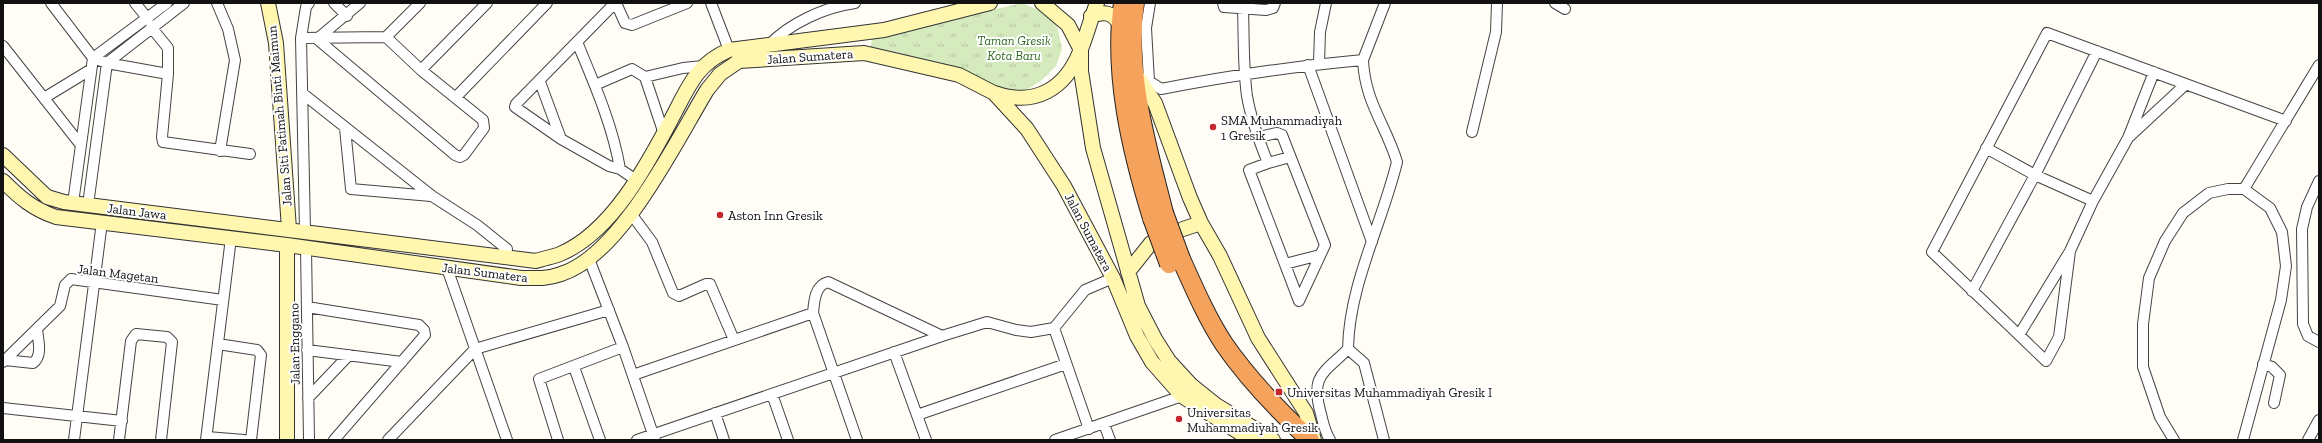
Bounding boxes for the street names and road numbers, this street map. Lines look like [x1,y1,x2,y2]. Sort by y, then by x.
street label: Jalan Siti Fatimah Binti Maimun [264,25,295,207]
street label: Jalan Sumatera [766,46,854,67]
street label: Jalan Sumatera [1062,191,1116,275]
street label: Jalan Jawa [106,200,168,223]
street label: Jalan Sumatera [441,260,529,285]
street label: Jalan Magetan [77,261,160,286]
street label: Jalan Enggano [286,303,303,385]

